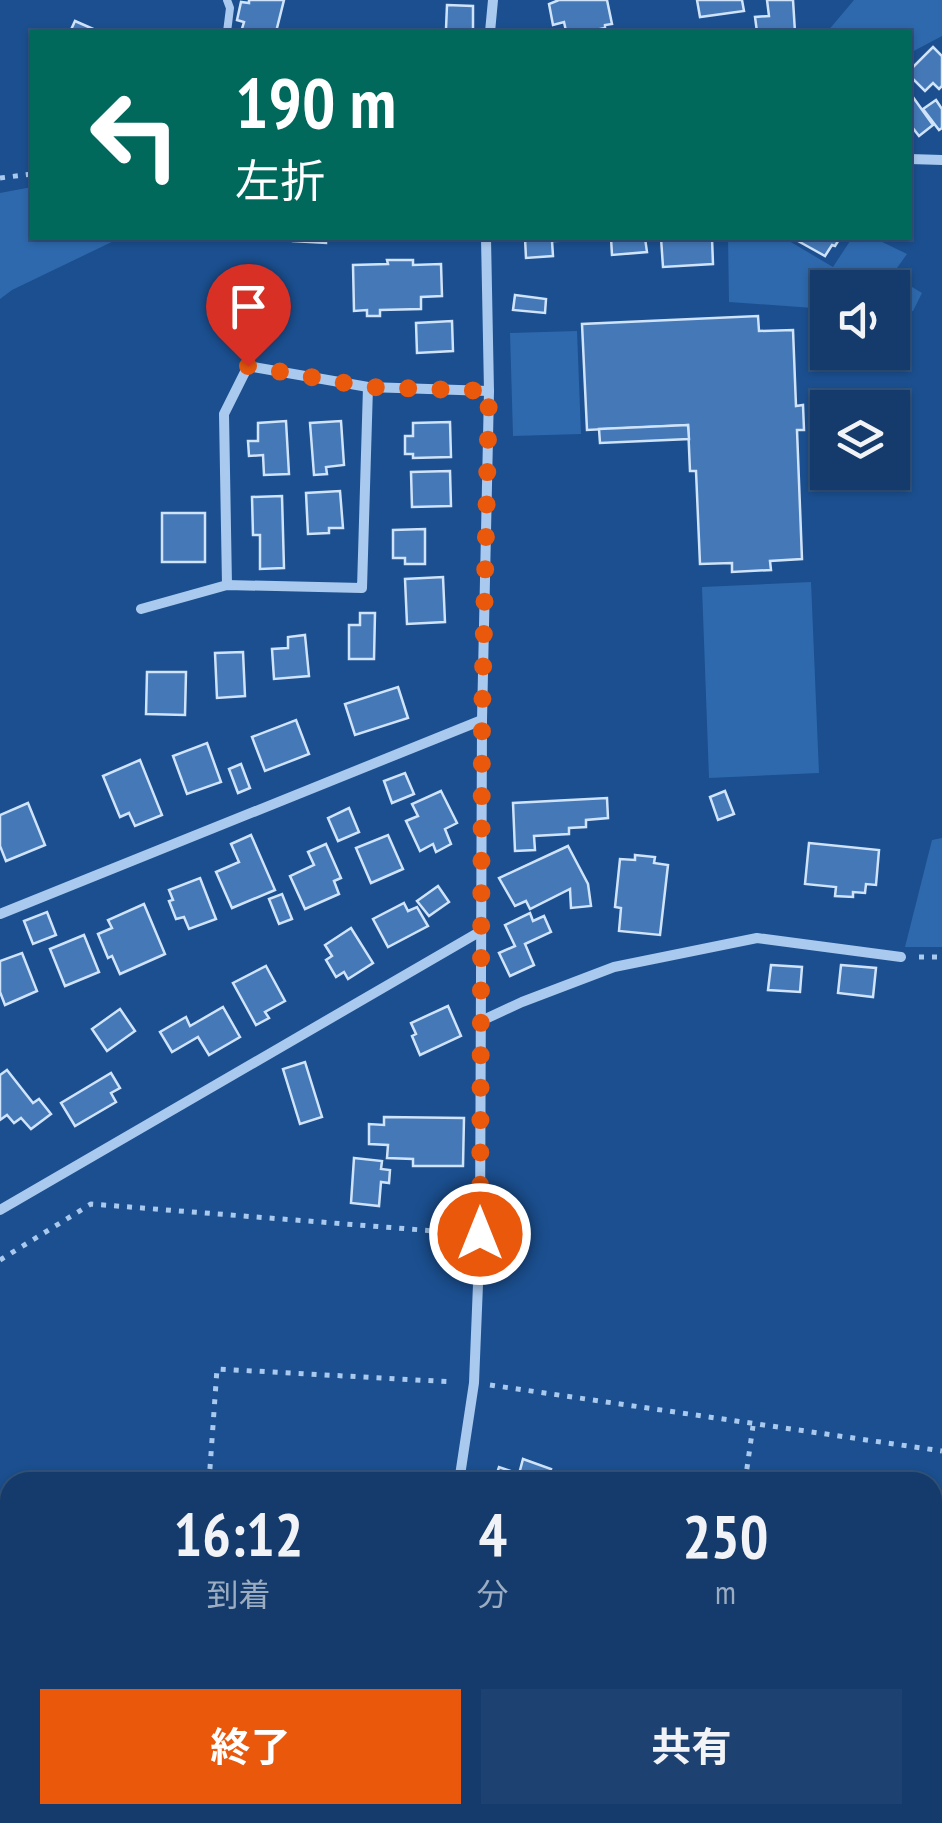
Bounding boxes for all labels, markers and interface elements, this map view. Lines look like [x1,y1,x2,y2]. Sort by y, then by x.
text: 190 m [235,57,396,147]
icon: left [70,70,200,200]
text: 左折 [235,151,325,209]
pin [206,264,291,367]
map controls [810,270,910,490]
button: sound [810,270,910,370]
icon: arrive [221,279,276,334]
button: layers [810,390,910,490]
position arrow [428,1182,532,1286]
text: 16:12 [174,1495,303,1573]
text: 4 [479,1495,507,1573]
text: 250 [682,1497,768,1575]
text: m [715,1571,736,1613]
text: 到着 [206,1573,270,1615]
text: 分 [477,1573,509,1615]
button: 終了 [40,1689,461,1804]
button: 共有 [481,1689,902,1804]

